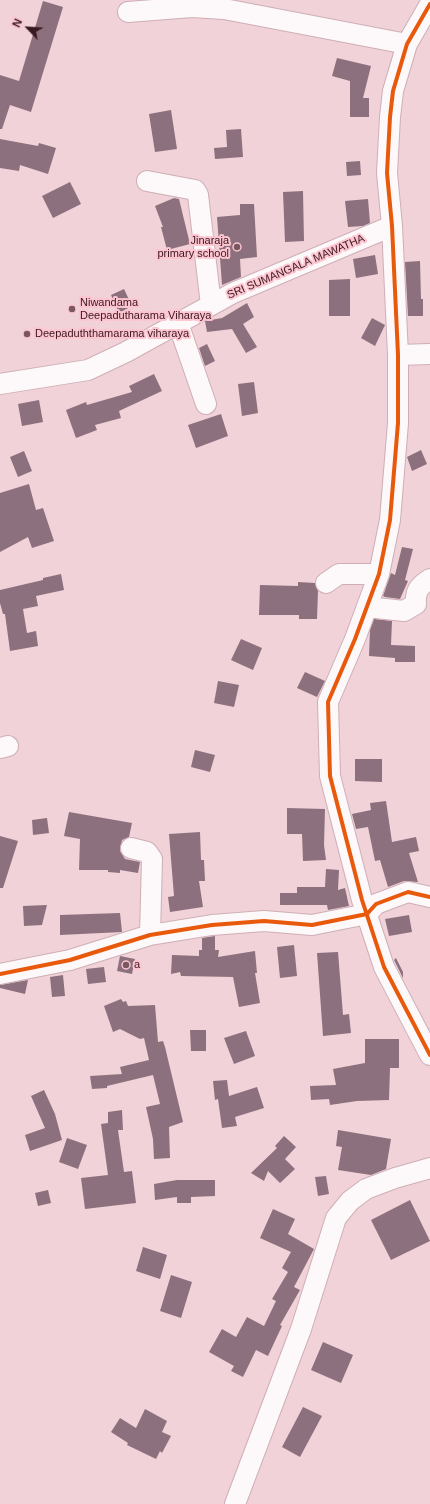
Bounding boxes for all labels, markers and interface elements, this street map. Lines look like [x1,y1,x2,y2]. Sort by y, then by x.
north arrow [8,8,48,48]
text: N [10,17,24,29]
street label: SRI SUMANGALA MAWATHA [225,232,367,302]
place label: Jinaraja primary school [157,234,229,260]
marker: Jinaraja primary school [232,242,242,252]
place label: Niwandama Deepadutharama Viharaya [80,296,211,322]
marker: Niwandama Deepadutharama Viharaya [67,304,77,314]
place label: Deepaduththamarama viharaya [35,327,189,341]
marker: Deepaduththamarama viharaya [22,329,32,339]
place label: a [134,958,140,972]
marker: a [121,960,131,970]

